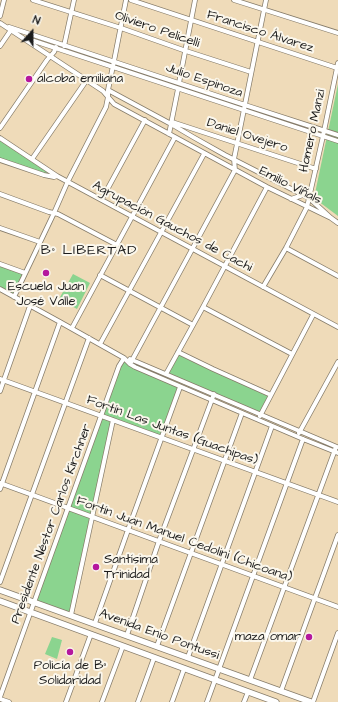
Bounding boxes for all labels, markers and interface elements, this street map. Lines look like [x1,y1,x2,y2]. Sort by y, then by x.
street label: Francisco Álvarez [205,7,315,57]
street label: Oliviero Pelicelli [112,8,202,52]
north arrow [12,12,52,52]
text: N [31,12,42,29]
street label: Julio Espinoza [163,61,245,101]
place label: alcoba emiliana [37,71,123,87]
marker: alcoba emiliana [24,74,34,84]
street label: Homero Manzi [297,88,329,174]
street label: Daniel Ovejero [205,116,289,156]
street label: Emilio Viñals [256,164,324,208]
street label: Agrupación Gauchos de Cachi [89,178,255,276]
district label: B° LIBERTAD [41,243,137,259]
marker: Escuela Juan José Valle [41,268,51,278]
place label: Escuela Juan José Valle [8,279,84,310]
street label: Fortín Las Juntas (Guachipas) [84,393,260,469]
street label: Presidente Néstor Carlos Kirchner [8,422,96,626]
street label: Fortín Juan Manuel Cedolini (Chicoana) [74,494,294,586]
place label: Santísima Trinidad [104,552,158,583]
marker: Santísima Trinidad [91,562,101,572]
street label: Avenida Enio Pontussi [97,606,221,664]
place label: maza omar [235,629,301,645]
marker: maza omar [304,632,314,642]
marker: Policía de B° Solidaridad [65,647,75,657]
place label: Policía de B° Solidaridad [34,658,106,689]

